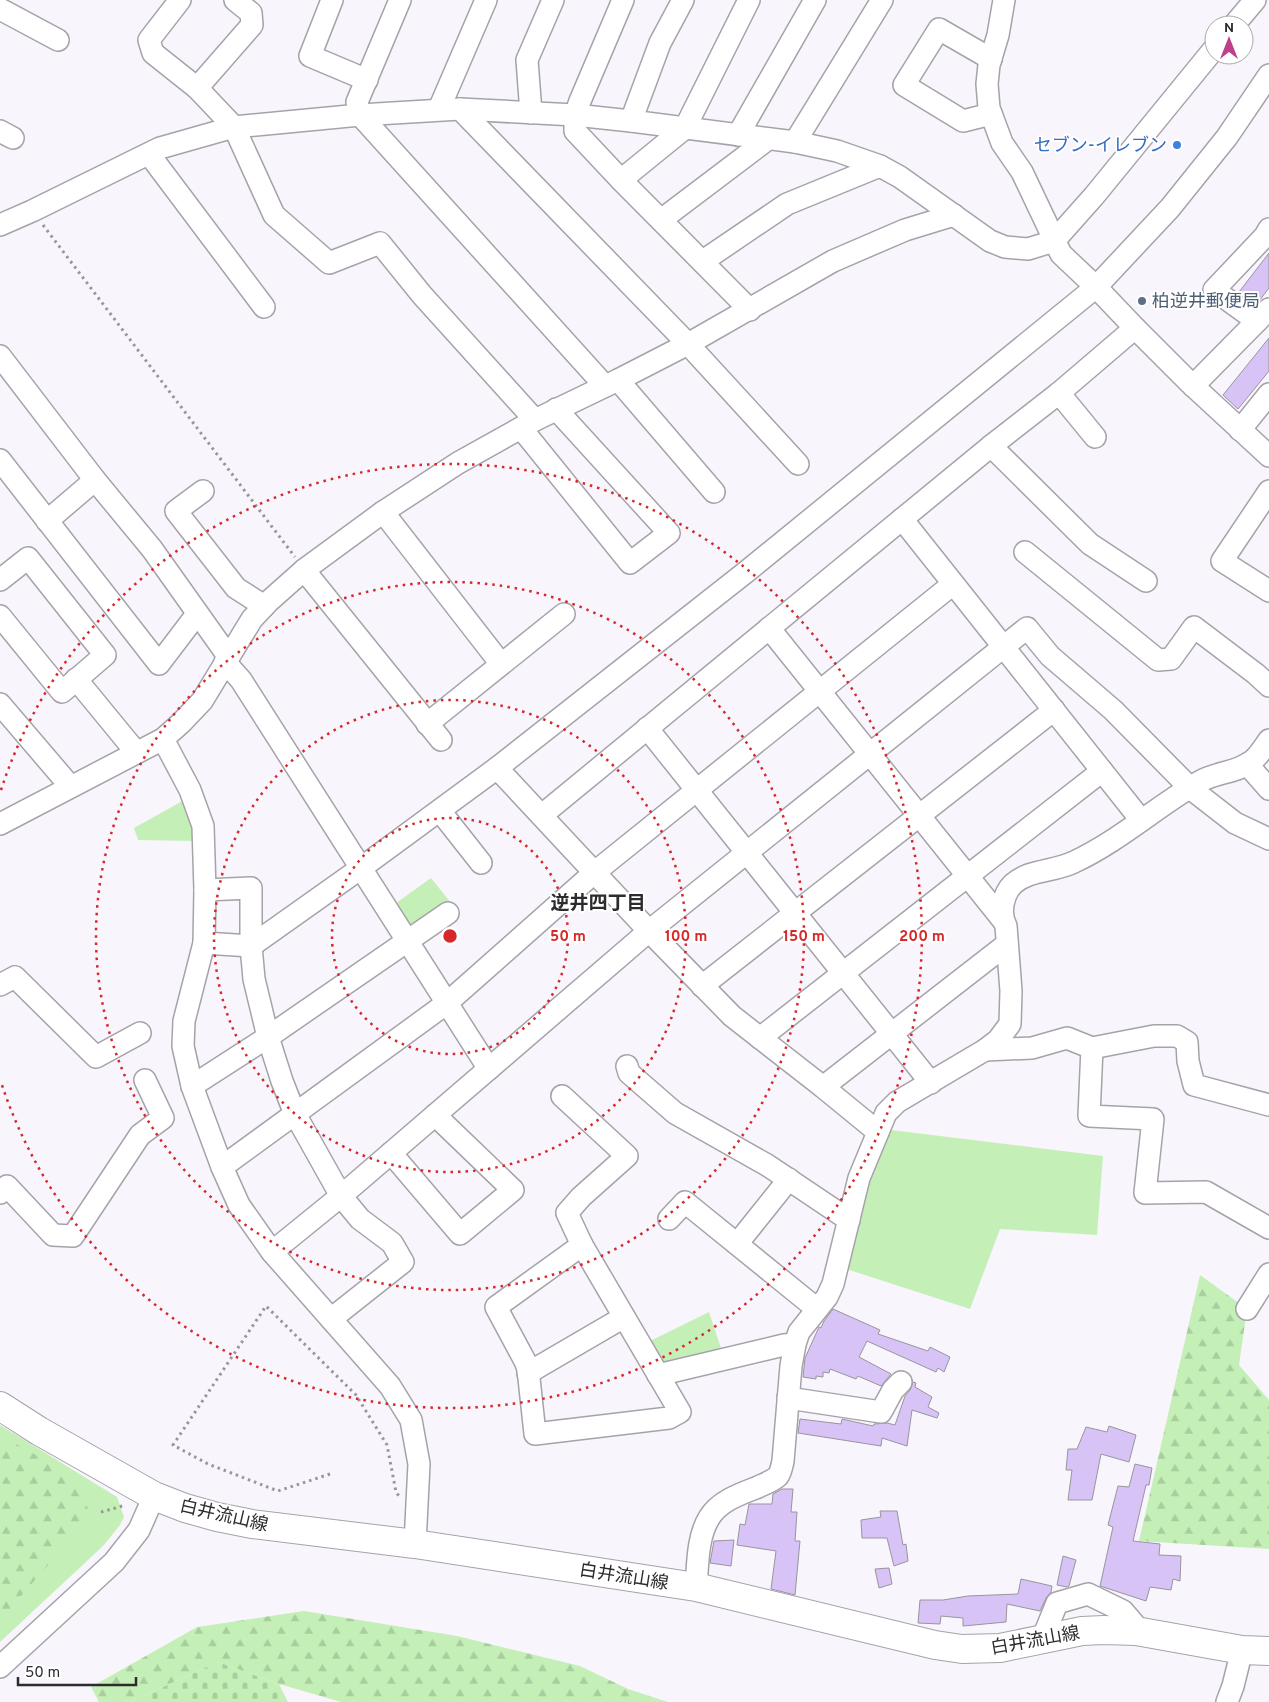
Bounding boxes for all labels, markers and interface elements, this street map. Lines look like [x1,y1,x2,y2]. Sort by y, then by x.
north arrow [1204,15,1254,65]
text: N [1224,20,1234,37]
place label: セブン-イレブン [1034,135,1167,158]
marker: セブン-イレブン [1171,139,1183,151]
place label: 柏逆井郵便局 [1152,291,1260,314]
marker: 柏逆井郵便局 [1136,295,1148,307]
district label: 逆井四丁目 [550,892,646,916]
centre of rings [441,927,459,945]
text: 50 m [550,928,586,947]
text: 100 m [665,928,707,947]
text: 150 m [783,928,825,947]
text: 200 m [899,928,945,947]
street label: 白井流山線 [177,1495,270,1538]
street label: 白井流山線 [578,1559,670,1596]
street label: 白井流山線 [989,1622,1082,1661]
scale bar [18,1654,135,1686]
text: 50 m [25,1664,60,1683]

